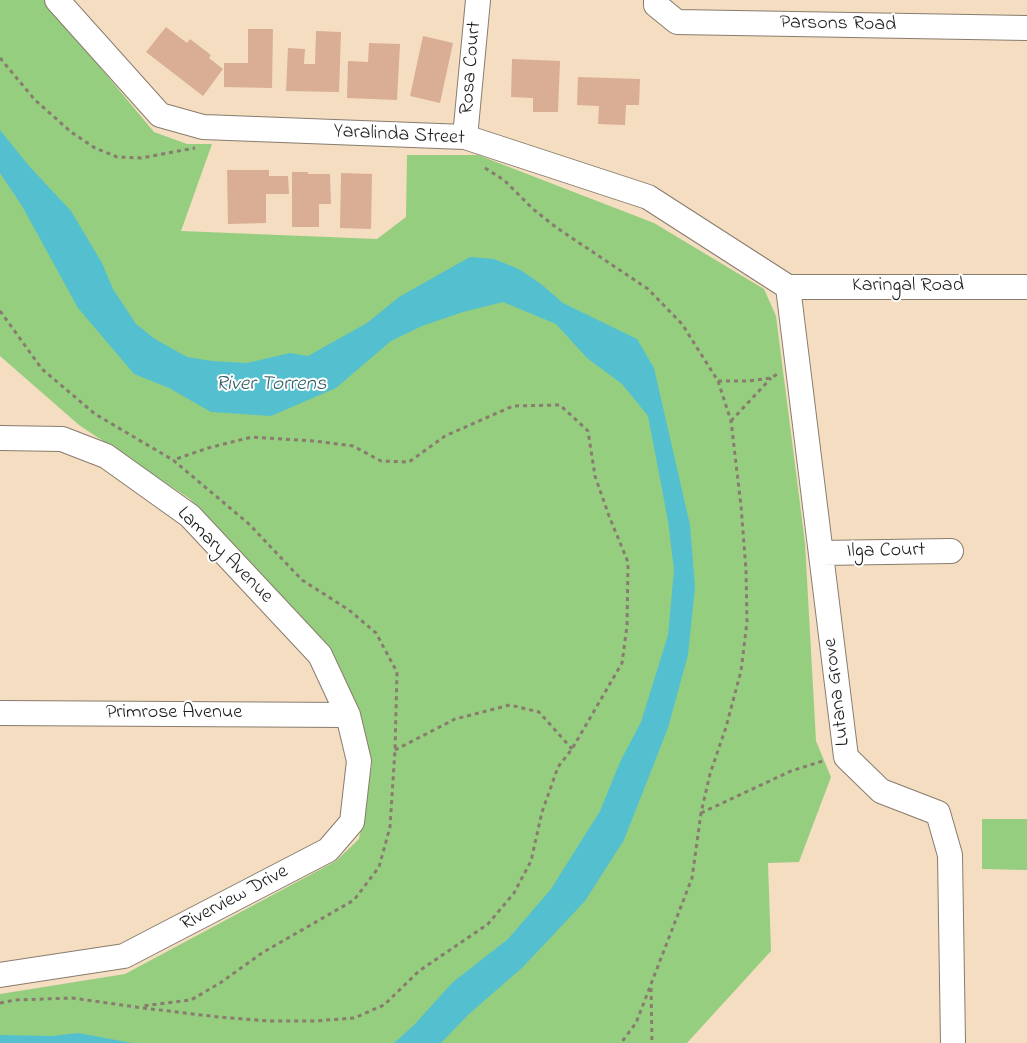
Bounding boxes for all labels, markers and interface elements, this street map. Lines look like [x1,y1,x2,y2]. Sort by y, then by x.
street label: Parsons Road [780,12,896,38]
street label: Rosa Court [456,21,488,115]
street label: Yaralinda Street [333,121,465,151]
street label: Karingal Road [852,275,964,299]
water label: River Torrens [216,373,326,399]
street label: Lamary Avenue [171,503,277,609]
street label: Ilga Court [847,539,925,565]
street label: Lutana Grove [819,637,857,747]
street label: Primrose Avenue [106,702,242,726]
street label: Riverview Drive [177,861,293,937]

